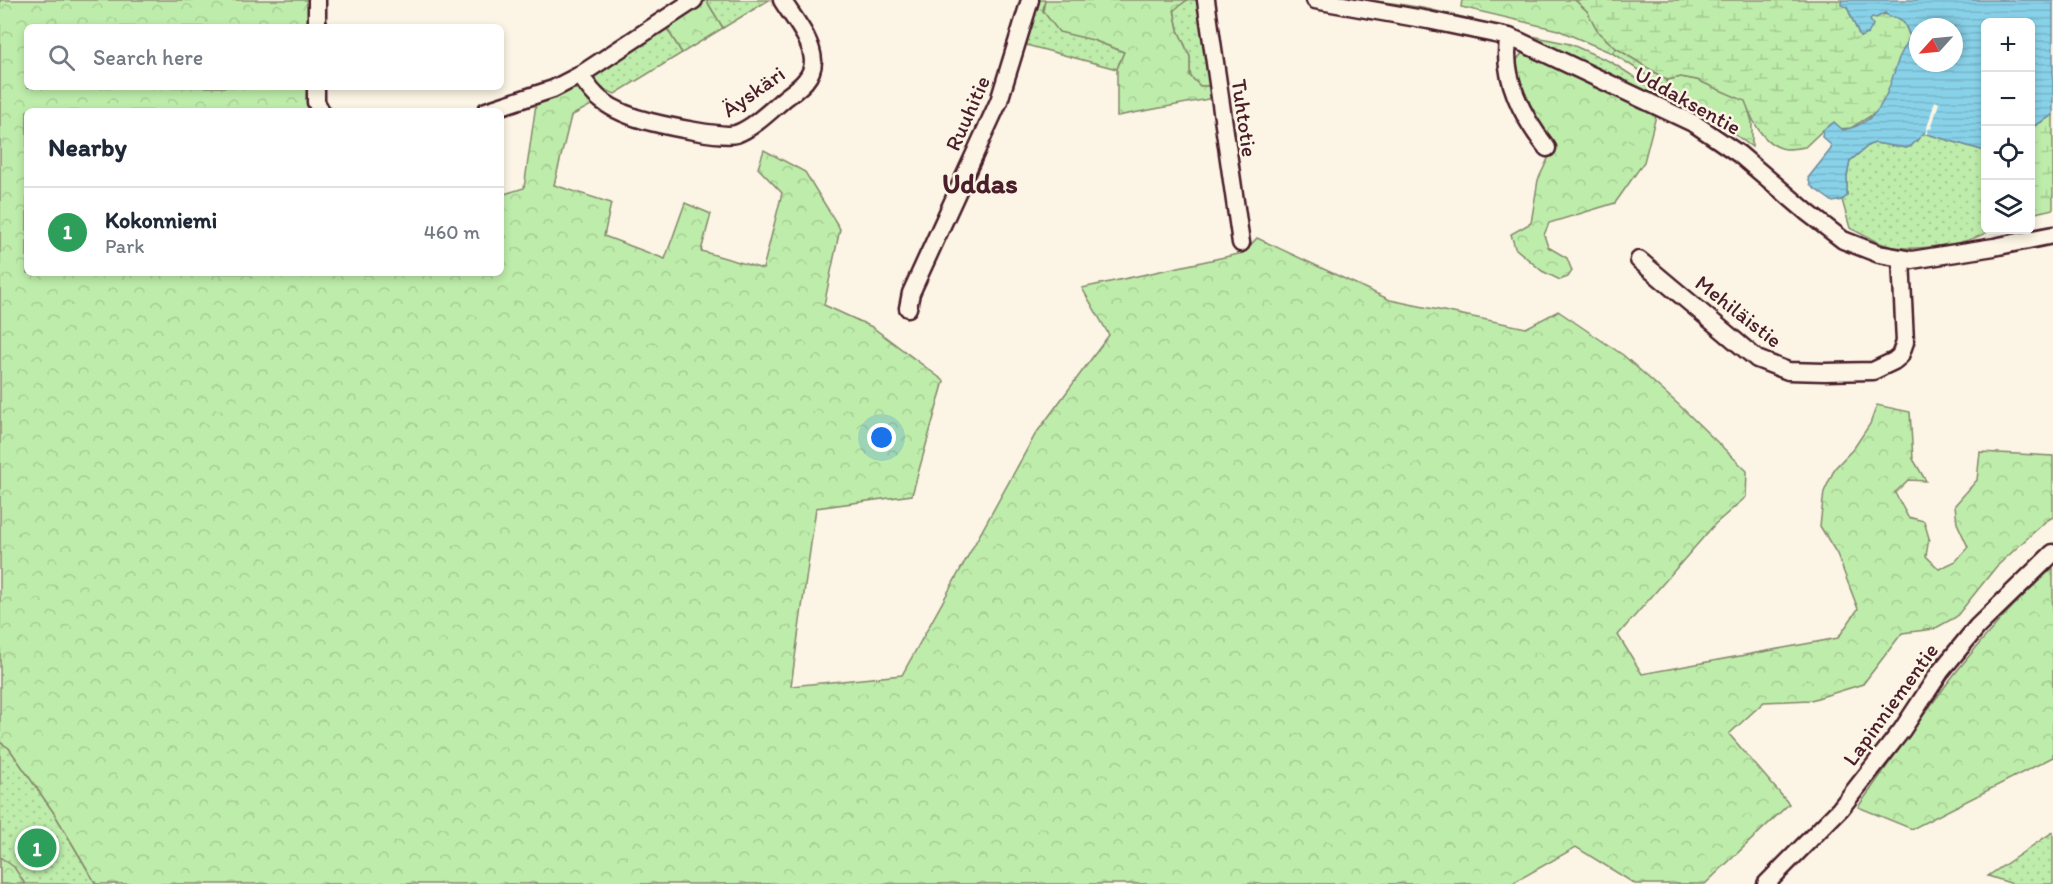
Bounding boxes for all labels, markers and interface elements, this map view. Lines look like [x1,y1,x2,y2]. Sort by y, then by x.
north arrow [1909,18,1963,72]
map controls [1981,18,2035,234]
button: + [1981,18,2035,72]
search box [24,24,504,90]
icon: search [45,41,78,74]
text: Search here [93,44,203,71]
street label: Äyskäri [716,60,790,123]
street label: Uddaksentie [1630,60,1746,141]
street label: Ruuhitie [939,72,996,155]
button: − [1981,72,2035,126]
street label: Tuhtotie [1226,77,1263,159]
button: locate [1981,126,2035,180]
text: Nearby [48,131,127,163]
district label: Uddas [942,166,1018,200]
button: layers [1981,180,2035,234]
text: Kokonniemi [105,207,217,234]
text: 1 [63,220,72,244]
text: 460 m [424,220,480,244]
text: Park [105,234,144,258]
street label: Mehiläistie [1690,269,1788,354]
your location [867,423,896,452]
street label: Lapinniementie [1837,638,1944,771]
pin: 1 [18,826,57,870]

